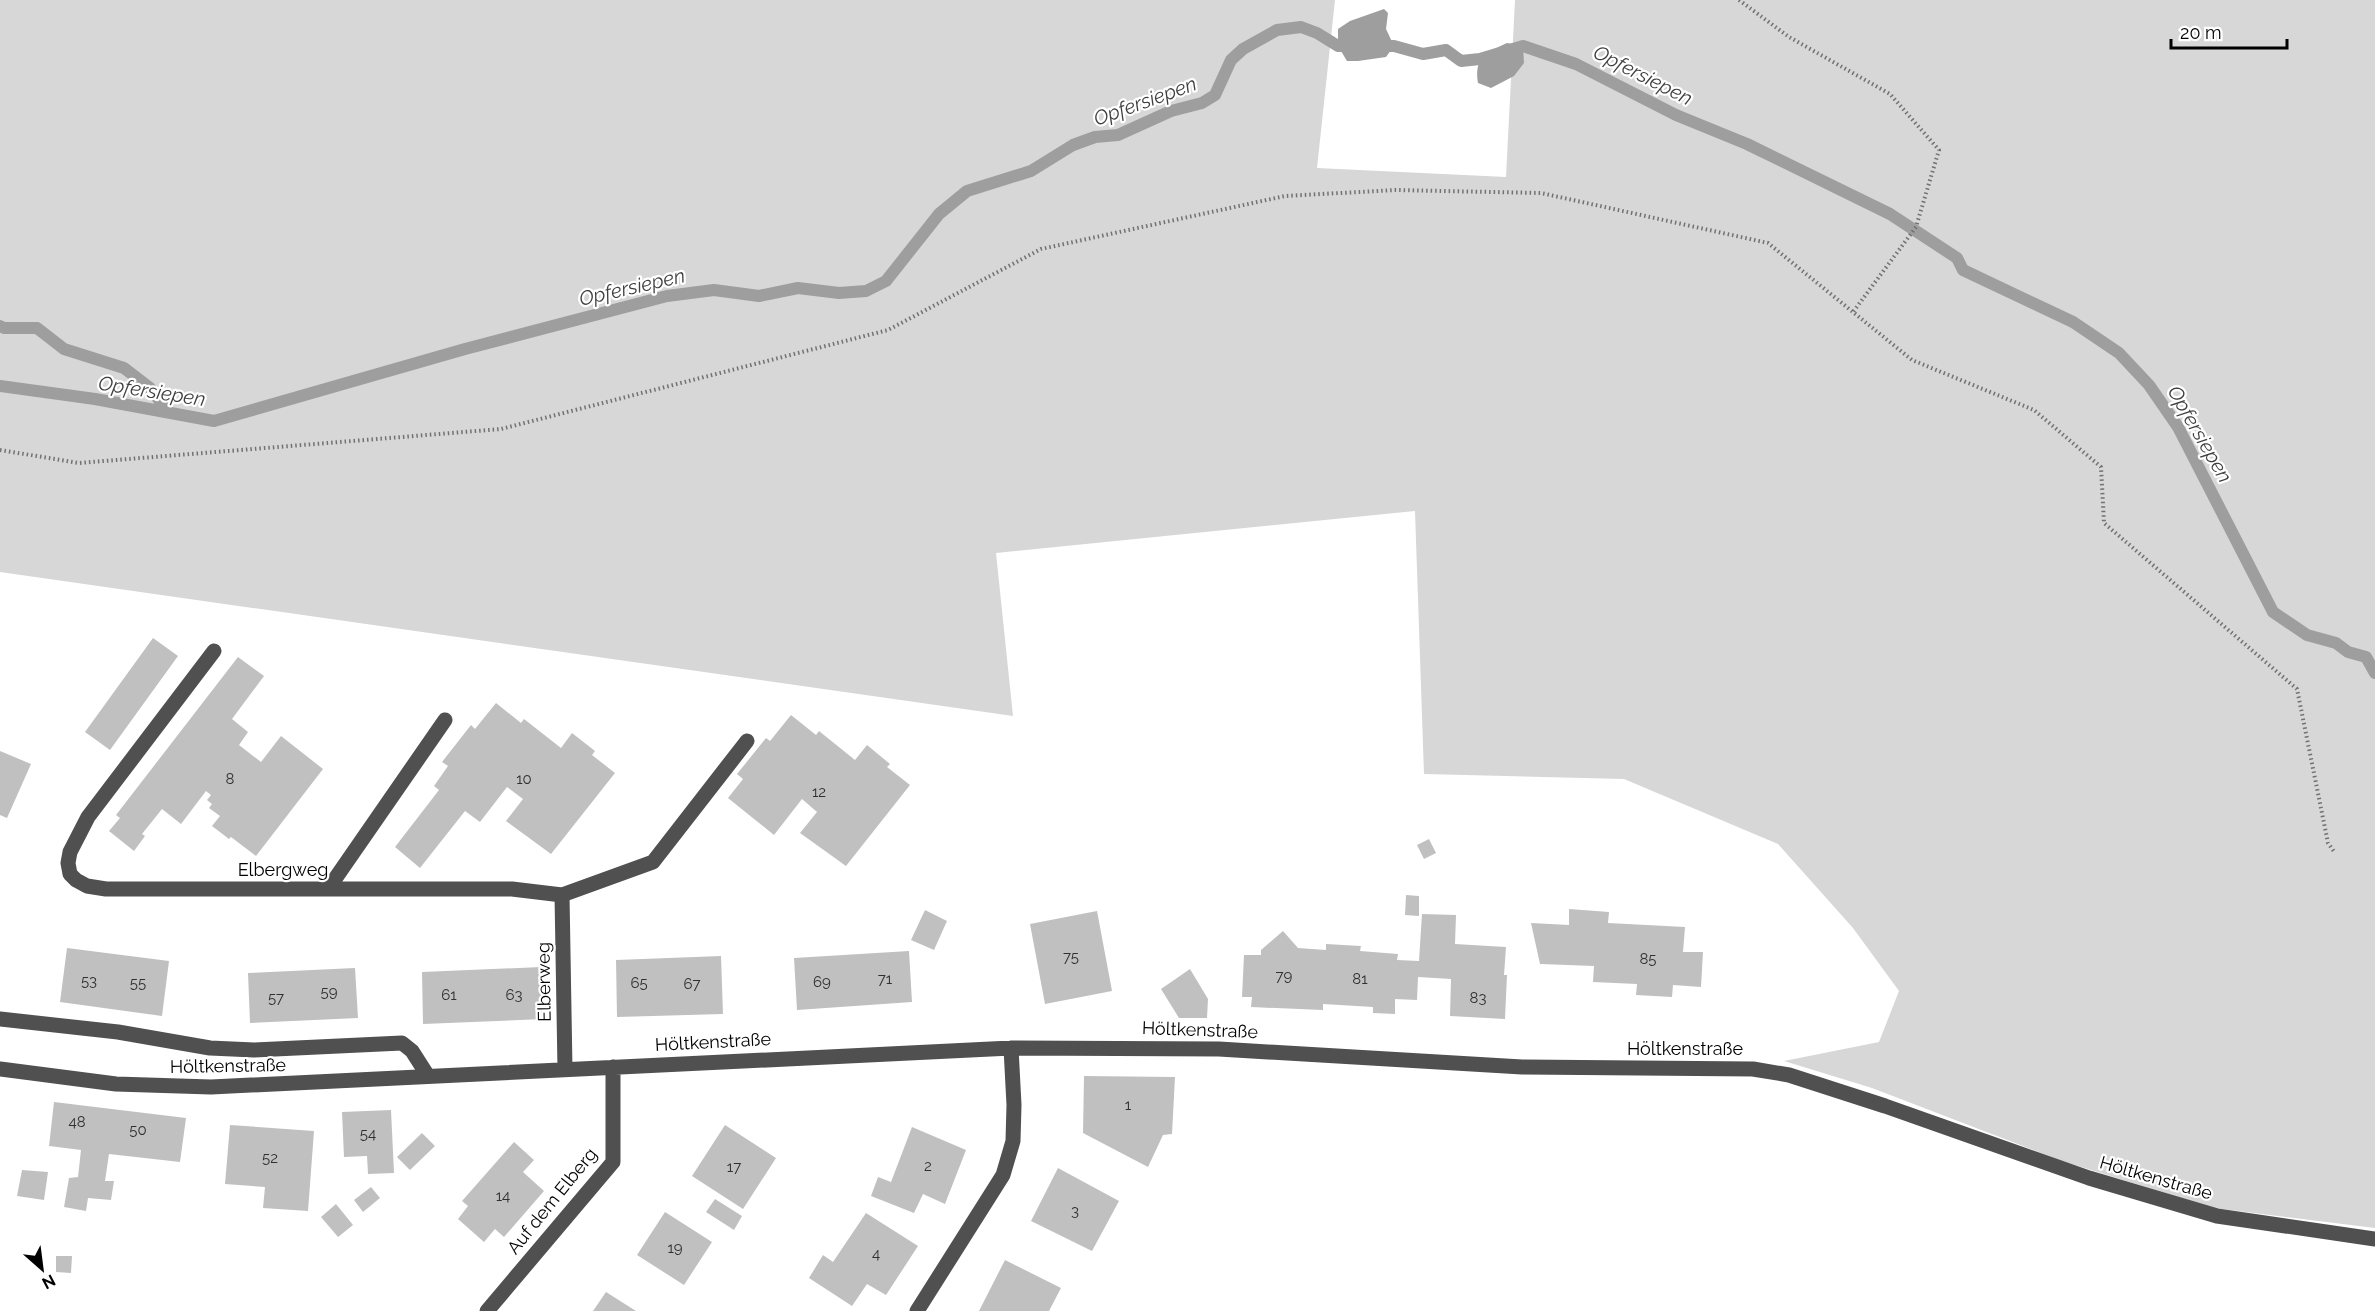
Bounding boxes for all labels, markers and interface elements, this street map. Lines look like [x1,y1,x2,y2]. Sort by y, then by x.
scale bar [2171,12,2286,50]
text: 20 m [2180,22,2222,43]
water label: Opfersiepen [1589,40,1697,110]
water label: Opfersiepen [1090,71,1200,131]
water label: Opfersiepen [577,263,687,311]
water label: Opfersiepen [97,371,207,411]
water label: Opfersiepen [2163,381,2237,487]
house number: 8 [226,770,235,788]
house number: 10 [516,770,532,788]
house number: 12 [812,783,826,801]
street label: Elbergweg [238,859,328,880]
street label: Elberweg [532,942,555,1022]
house number: 75 [1063,948,1079,966]
house number: 85 [1639,950,1657,968]
house number: 79 [1276,967,1293,985]
house number: 71 [878,970,893,988]
house number: 81 [1352,970,1368,988]
house number: 53 [81,972,97,990]
house number: 69 [813,973,831,991]
house number: 55 [130,974,146,992]
house number: 65 [630,974,648,992]
house number: 67 [683,975,701,993]
house number: 59 [321,983,338,1001]
house number: 61 [441,986,457,1004]
house number: 63 [505,986,523,1004]
house number: 57 [268,989,284,1007]
house number: 83 [1470,989,1486,1007]
street label: Höltkenstraße [1142,1017,1259,1042]
street label: Höltkenstraße [654,1028,772,1055]
street label: Höltkenstraße [1627,1038,1744,1059]
street label: Höltkenstraße [170,1054,287,1077]
house number: 1 [1125,1096,1132,1114]
house number: 48 [68,1113,86,1131]
house number: 50 [129,1121,147,1139]
house number: 54 [360,1125,376,1143]
street label: Auf dem Elberg [502,1143,601,1258]
house number: 52 [262,1149,278,1167]
street label: Höltkenstraße [2097,1151,2215,1204]
house number: 2 [924,1157,932,1175]
house number: 17 [727,1158,741,1176]
house number: 14 [496,1187,510,1205]
house number: 3 [1071,1202,1079,1220]
north arrow [12,1239,72,1299]
house number: 19 [667,1239,683,1257]
house number: 4 [872,1245,880,1263]
text: N [39,1271,59,1293]

